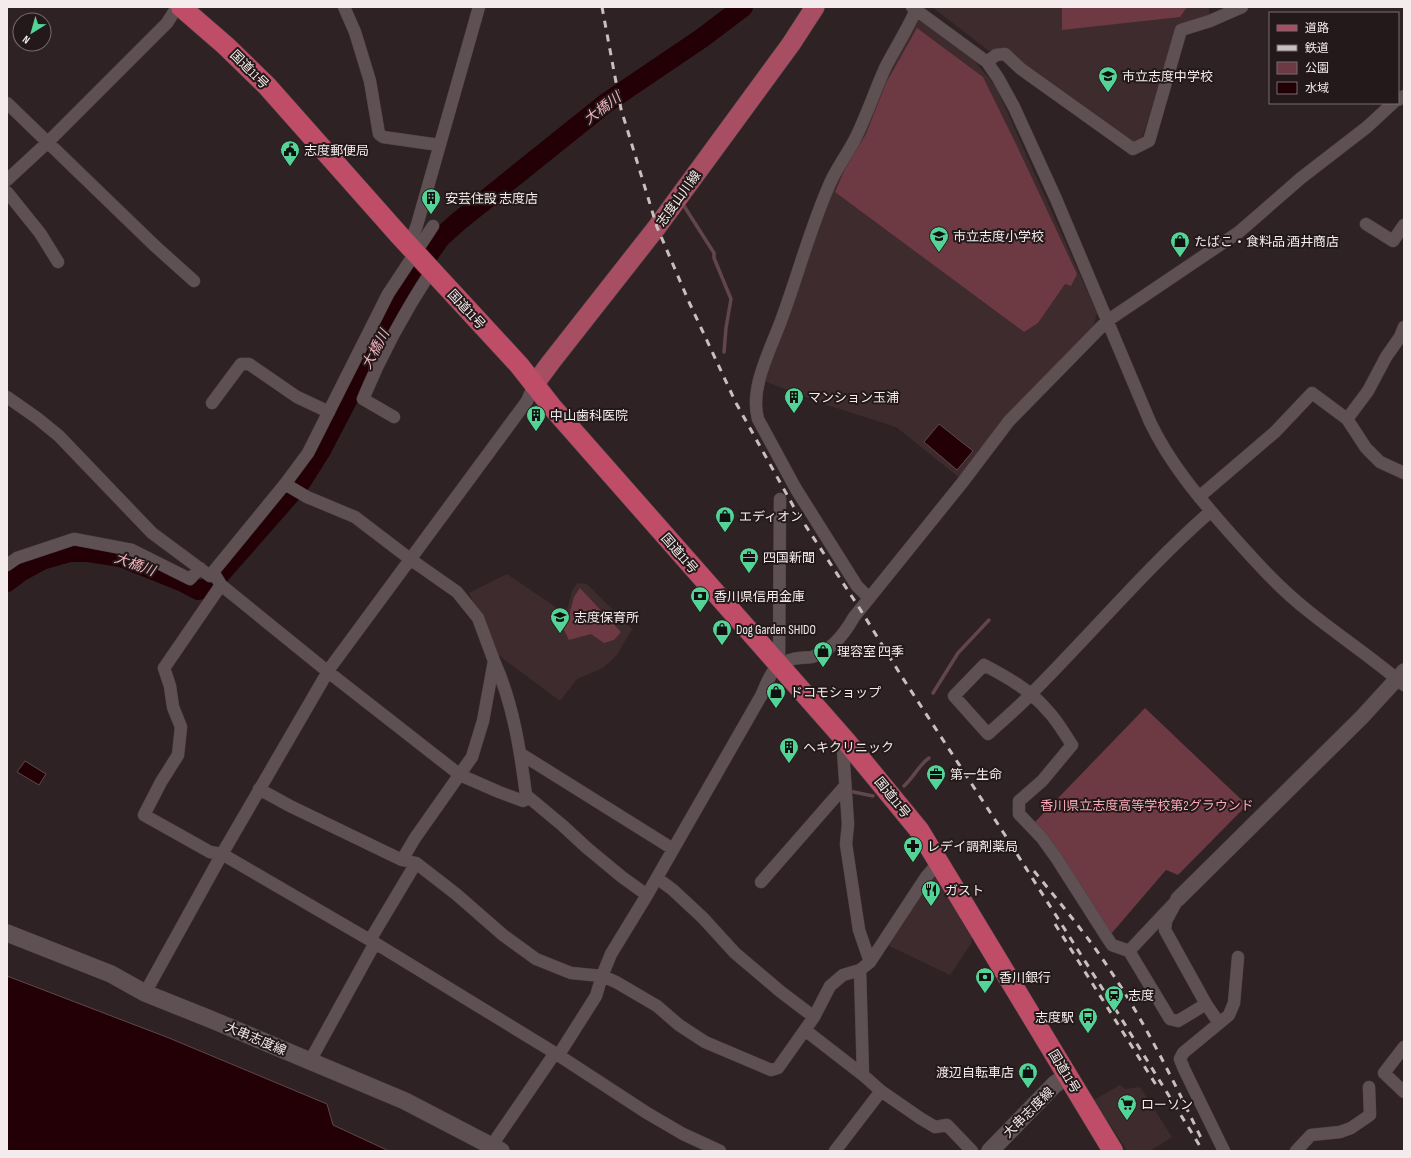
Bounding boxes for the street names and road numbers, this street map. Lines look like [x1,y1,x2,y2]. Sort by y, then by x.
street label: 国道11号 [227,47,272,92]
street label: 志度山川線 [653,168,704,230]
street label: 国道11号 [444,287,489,333]
street label: 国道11号 [657,530,701,577]
street label: 国道11号 [871,774,914,821]
street label: 大串志度線 [223,1019,289,1059]
street label: 国道11号 [1045,1047,1083,1096]
street label: 大串志度線 [1000,1084,1057,1141]

